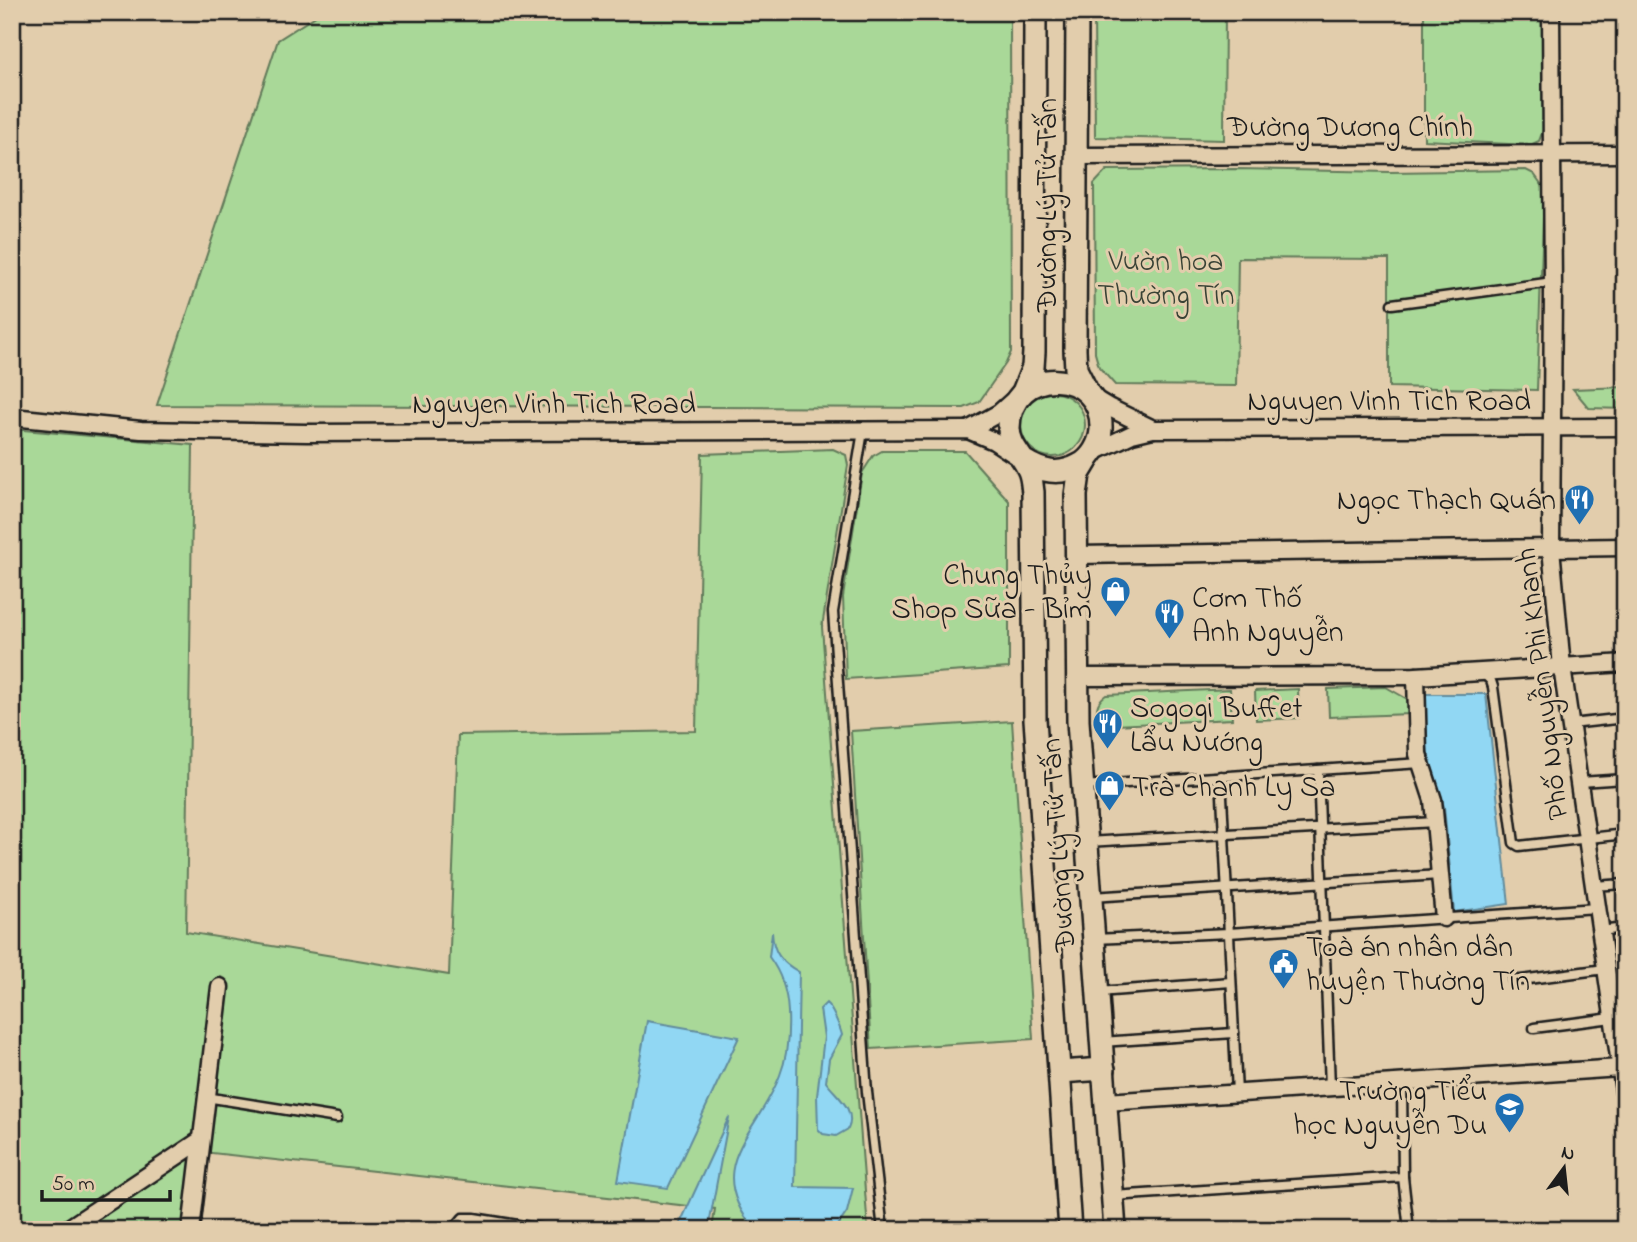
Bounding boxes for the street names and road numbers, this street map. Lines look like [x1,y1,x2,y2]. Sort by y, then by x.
street label: Đường Lý Tử Tấn [1027,98,1071,313]
street label: Đường Dương Chính [1226,107,1473,151]
street label: Nguyen Vinh Tich Road [1247,381,1531,425]
street label: Nguyen Vinh Tich Road [412,384,696,428]
street label: Phố Nguyễn Phi Khanh [1505,545,1582,822]
street label: Đường Lý Tử Tấn [1031,737,1089,954]

